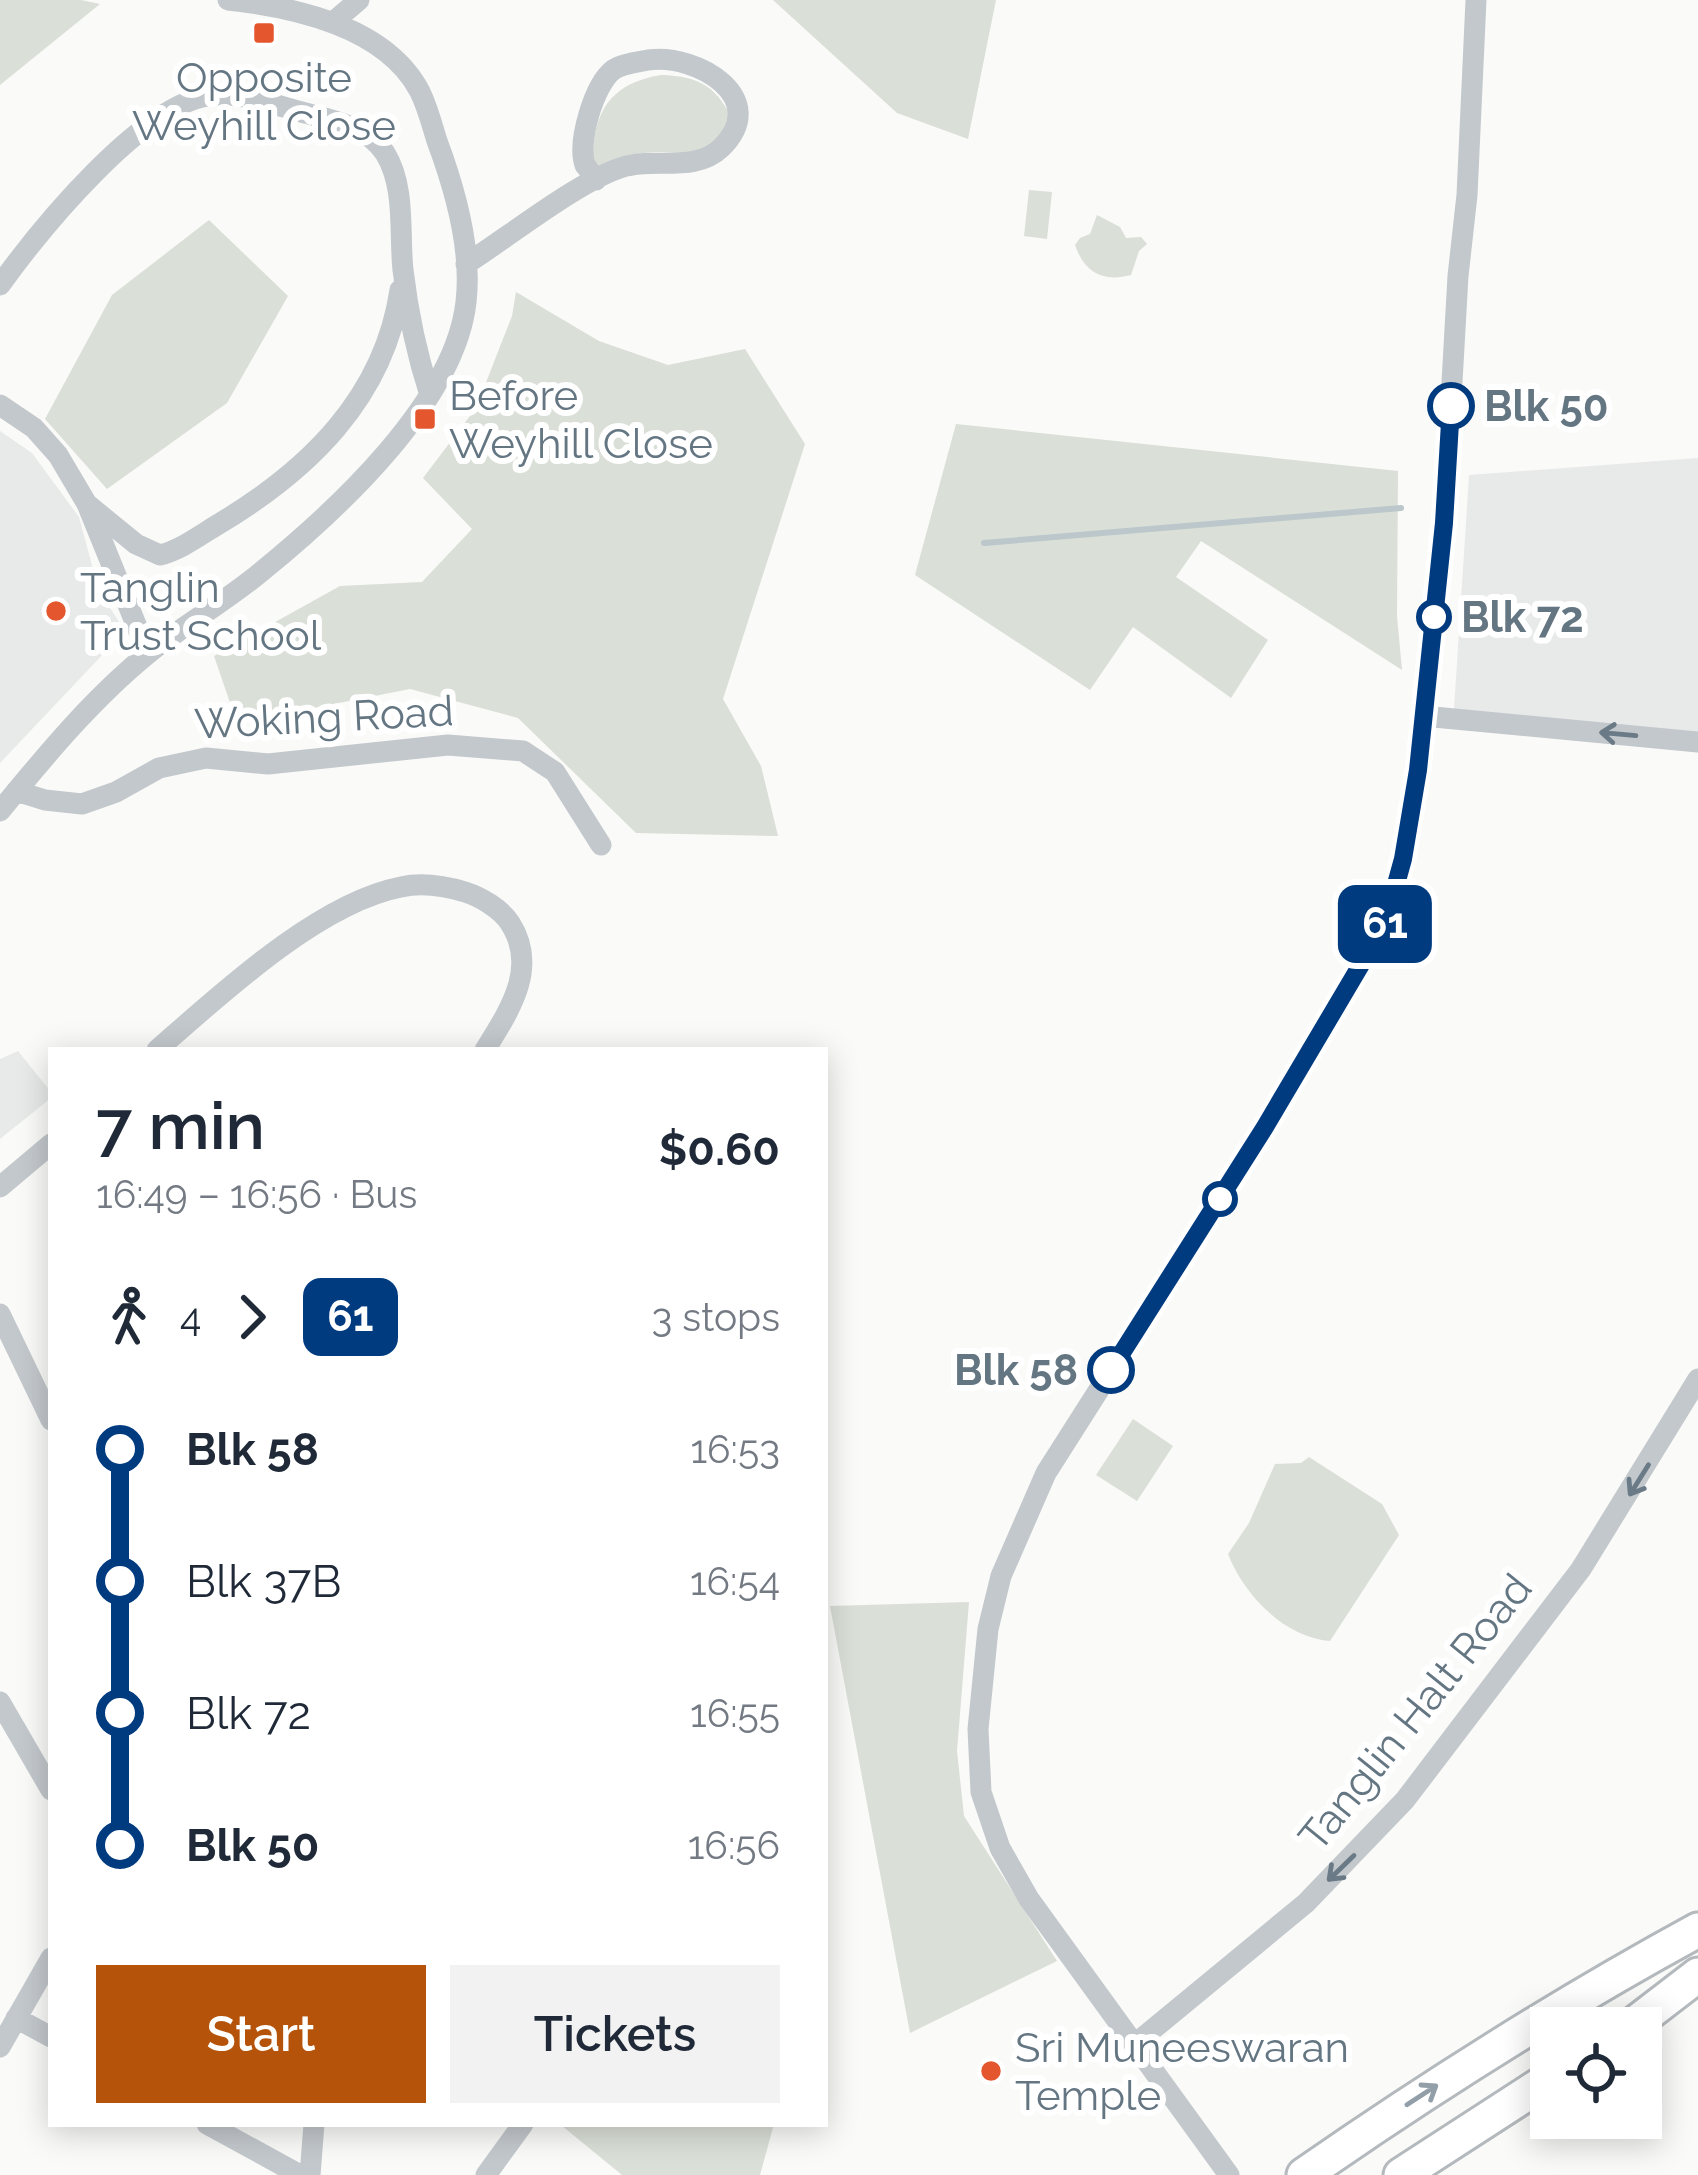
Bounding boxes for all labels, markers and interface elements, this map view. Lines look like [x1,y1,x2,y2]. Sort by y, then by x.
marker: Opposite Weyhill Close [251,20,277,46]
place label: Opposite Weyhill Close [132,53,396,150]
place label: Before Weyhill Close [449,371,713,468]
place label: Blk 50 [1484,382,1608,431]
marker: Blk 50 [1429,384,1473,428]
marker: Before Weyhill Close [412,406,438,432]
place label: Tanglin Trust School [80,563,322,660]
place label: Blk 72 [1461,593,1584,642]
marker: Tanglin Trust School [43,598,69,624]
marker: Blk 72 [1418,601,1450,633]
street label: Woking Road [193,686,455,749]
one-way arrow [1599,722,1638,745]
line badge: 61 [1331,885,1439,963]
text: 61 [1362,899,1408,948]
text: 7 min [96,1087,265,1164]
text: $0.60 [659,1123,780,1176]
text: 16:49 – 16:56 · Bus [96,1171,417,1217]
unlabelled marker [1204,1183,1236,1215]
icon: walk [96,1284,162,1350]
icon: forward [219,1284,285,1350]
text: 61 [327,1292,374,1341]
text: 4 [180,1294,201,1340]
text: 3 stops [652,1294,780,1340]
place label: Blk 58 [954,1346,1078,1395]
marker: Blk 58 [1089,1348,1133,1392]
text: Blk 58 [186,1423,319,1476]
text: 16:53 [690,1426,780,1472]
one-way arrow [1627,1462,1651,1496]
text: Blk 37B [186,1555,341,1608]
text: 16:54 [690,1558,780,1604]
street label: Tanglin Halt Road [1289,1564,1542,1860]
text: Blk 72 [186,1687,311,1740]
text: 16:55 [690,1690,780,1736]
text: Blk 50 [186,1819,319,1872]
text: 16:56 [688,1822,780,1868]
one-way arrow [1327,1854,1356,1882]
button: Start [96,1965,426,2103]
button: Tickets [450,1965,780,2103]
map controls [1530,2007,1662,2139]
button: locate [1530,2007,1662,2139]
place label: Sri Muneeswaran Temple [1015,2023,1349,2120]
marker: Sri Muneeswaran Temple [978,2058,1004,2084]
one-way arrow [1405,2083,1439,2108]

